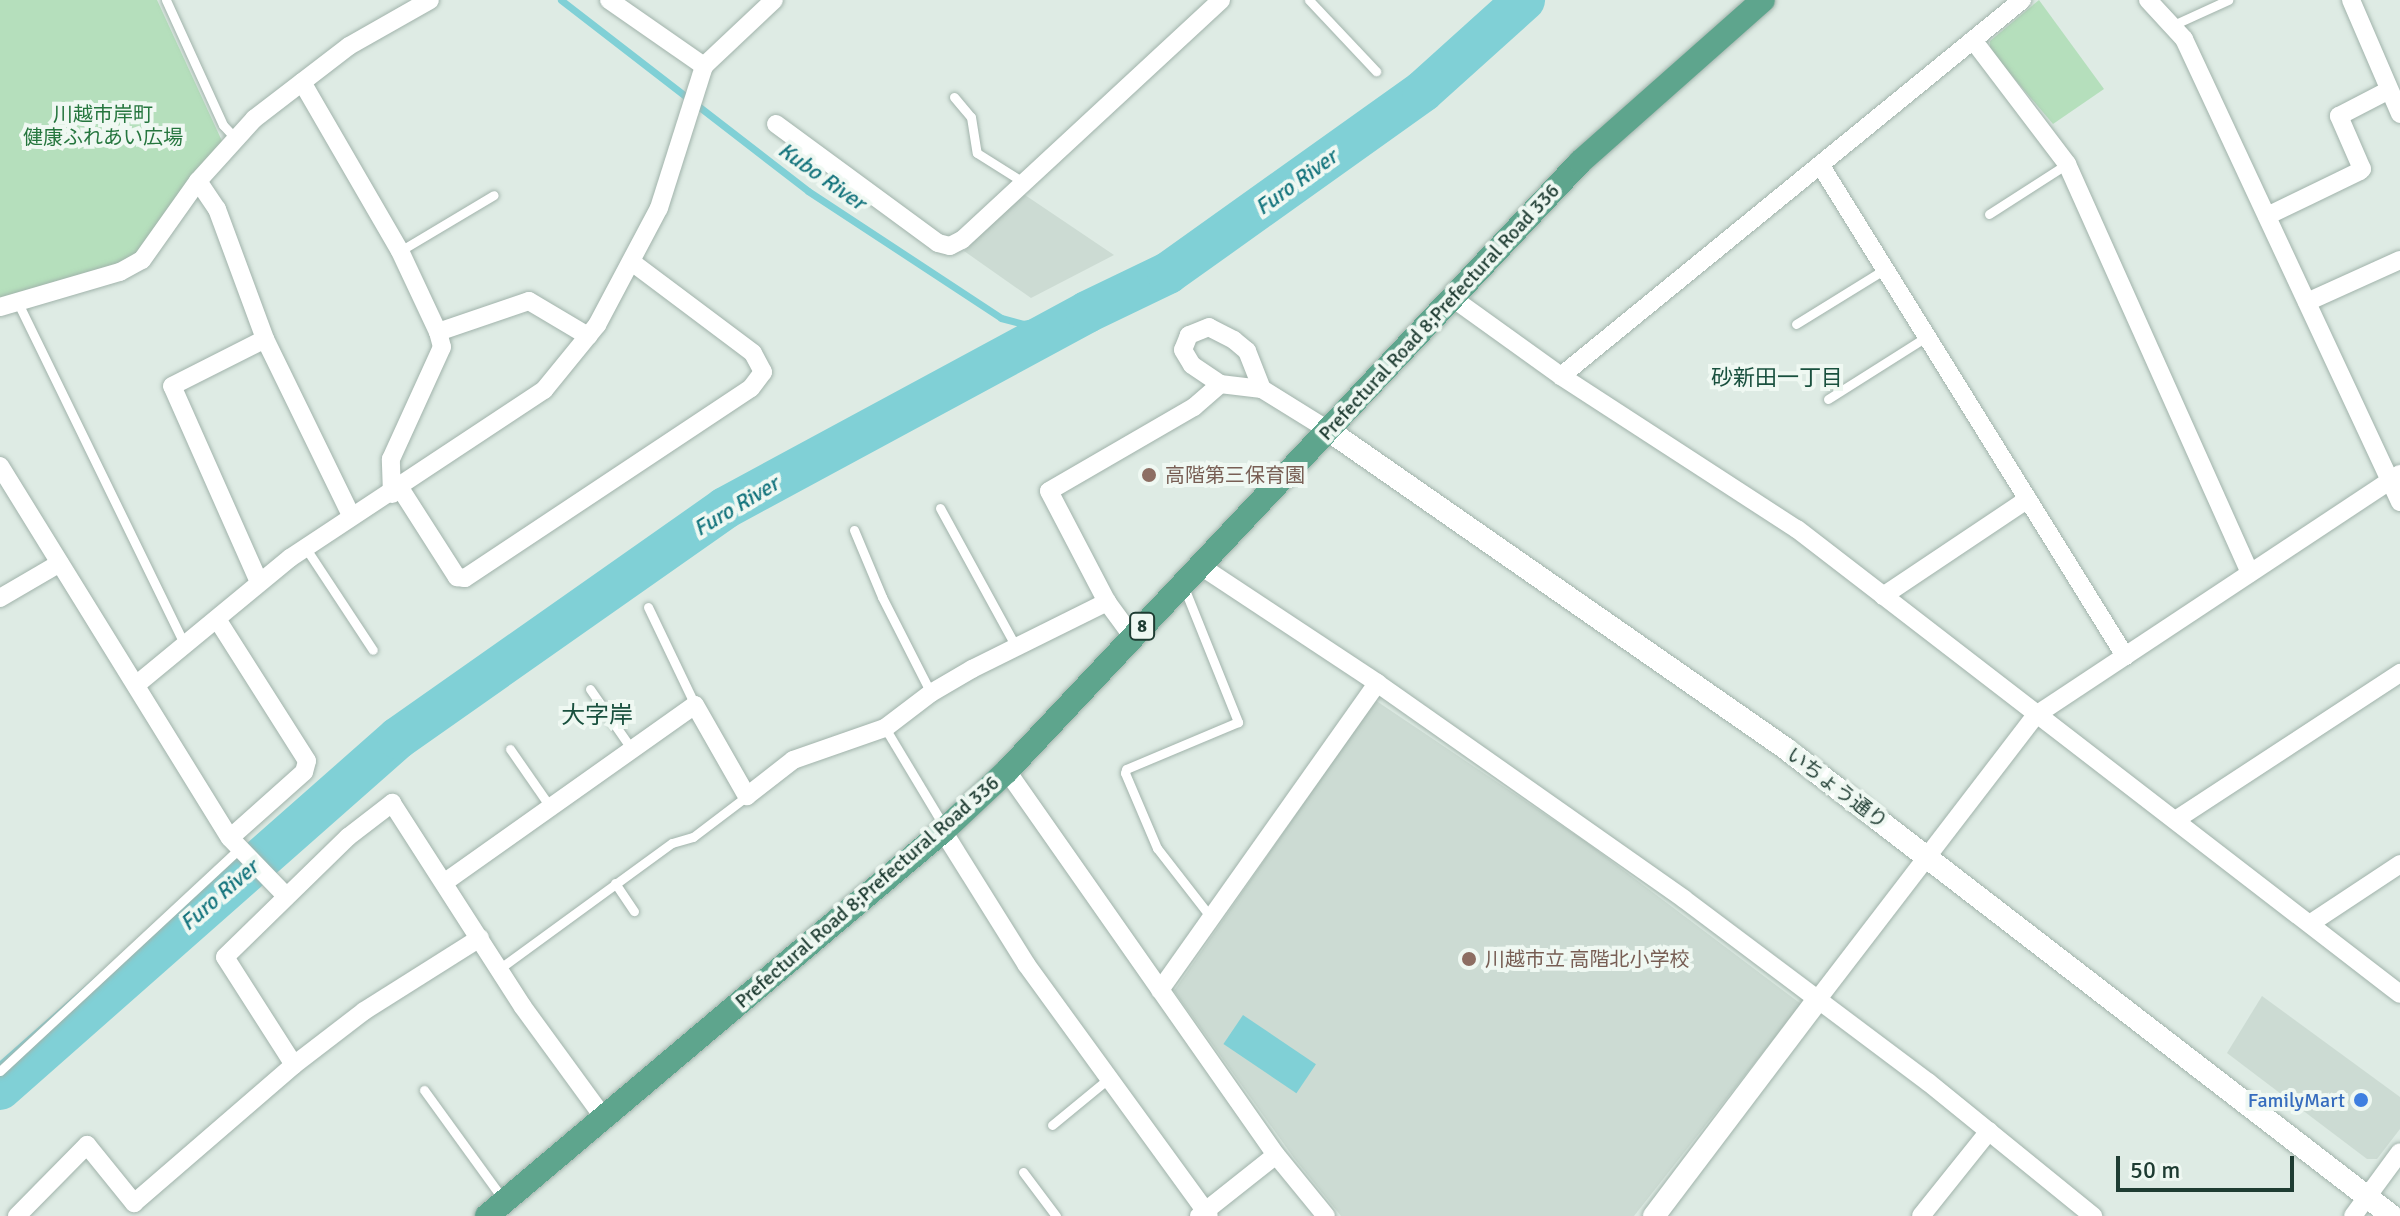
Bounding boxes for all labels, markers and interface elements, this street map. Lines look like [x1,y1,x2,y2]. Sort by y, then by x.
park label: 川越市岸町 健康ふれあい広場 [23,102,183,149]
water label: Kubo River [773,136,871,216]
water label: Furo River [1250,143,1342,221]
street label: Prefectural Road 8;Prefectural Road 336 [1314,179,1564,445]
district label: 砂新田一丁目 [1711,365,1843,391]
place label: 高階第三保育園 [1165,463,1305,487]
marker: 高階第三保育園 [1140,466,1158,484]
water label: Furo River [689,470,783,542]
road number: 8 [1128,612,1156,640]
district label: 大字岸 [561,702,633,730]
street label: いちょう通り [1782,742,1892,834]
street label: Prefectural Road 8;Prefectural Road 336 [730,771,1004,1013]
water label: Furo River [175,854,263,936]
place label: 川越市立 高階北小学校 [1485,947,1689,971]
marker: 川越市立 高階北小学校 [1460,950,1478,968]
place label: FamilyMart [2248,1088,2345,1112]
marker: FamilyMart [2352,1091,2370,1109]
scale bar [2120,1140,2298,1190]
text: 50 m [2130,1155,2180,1185]

